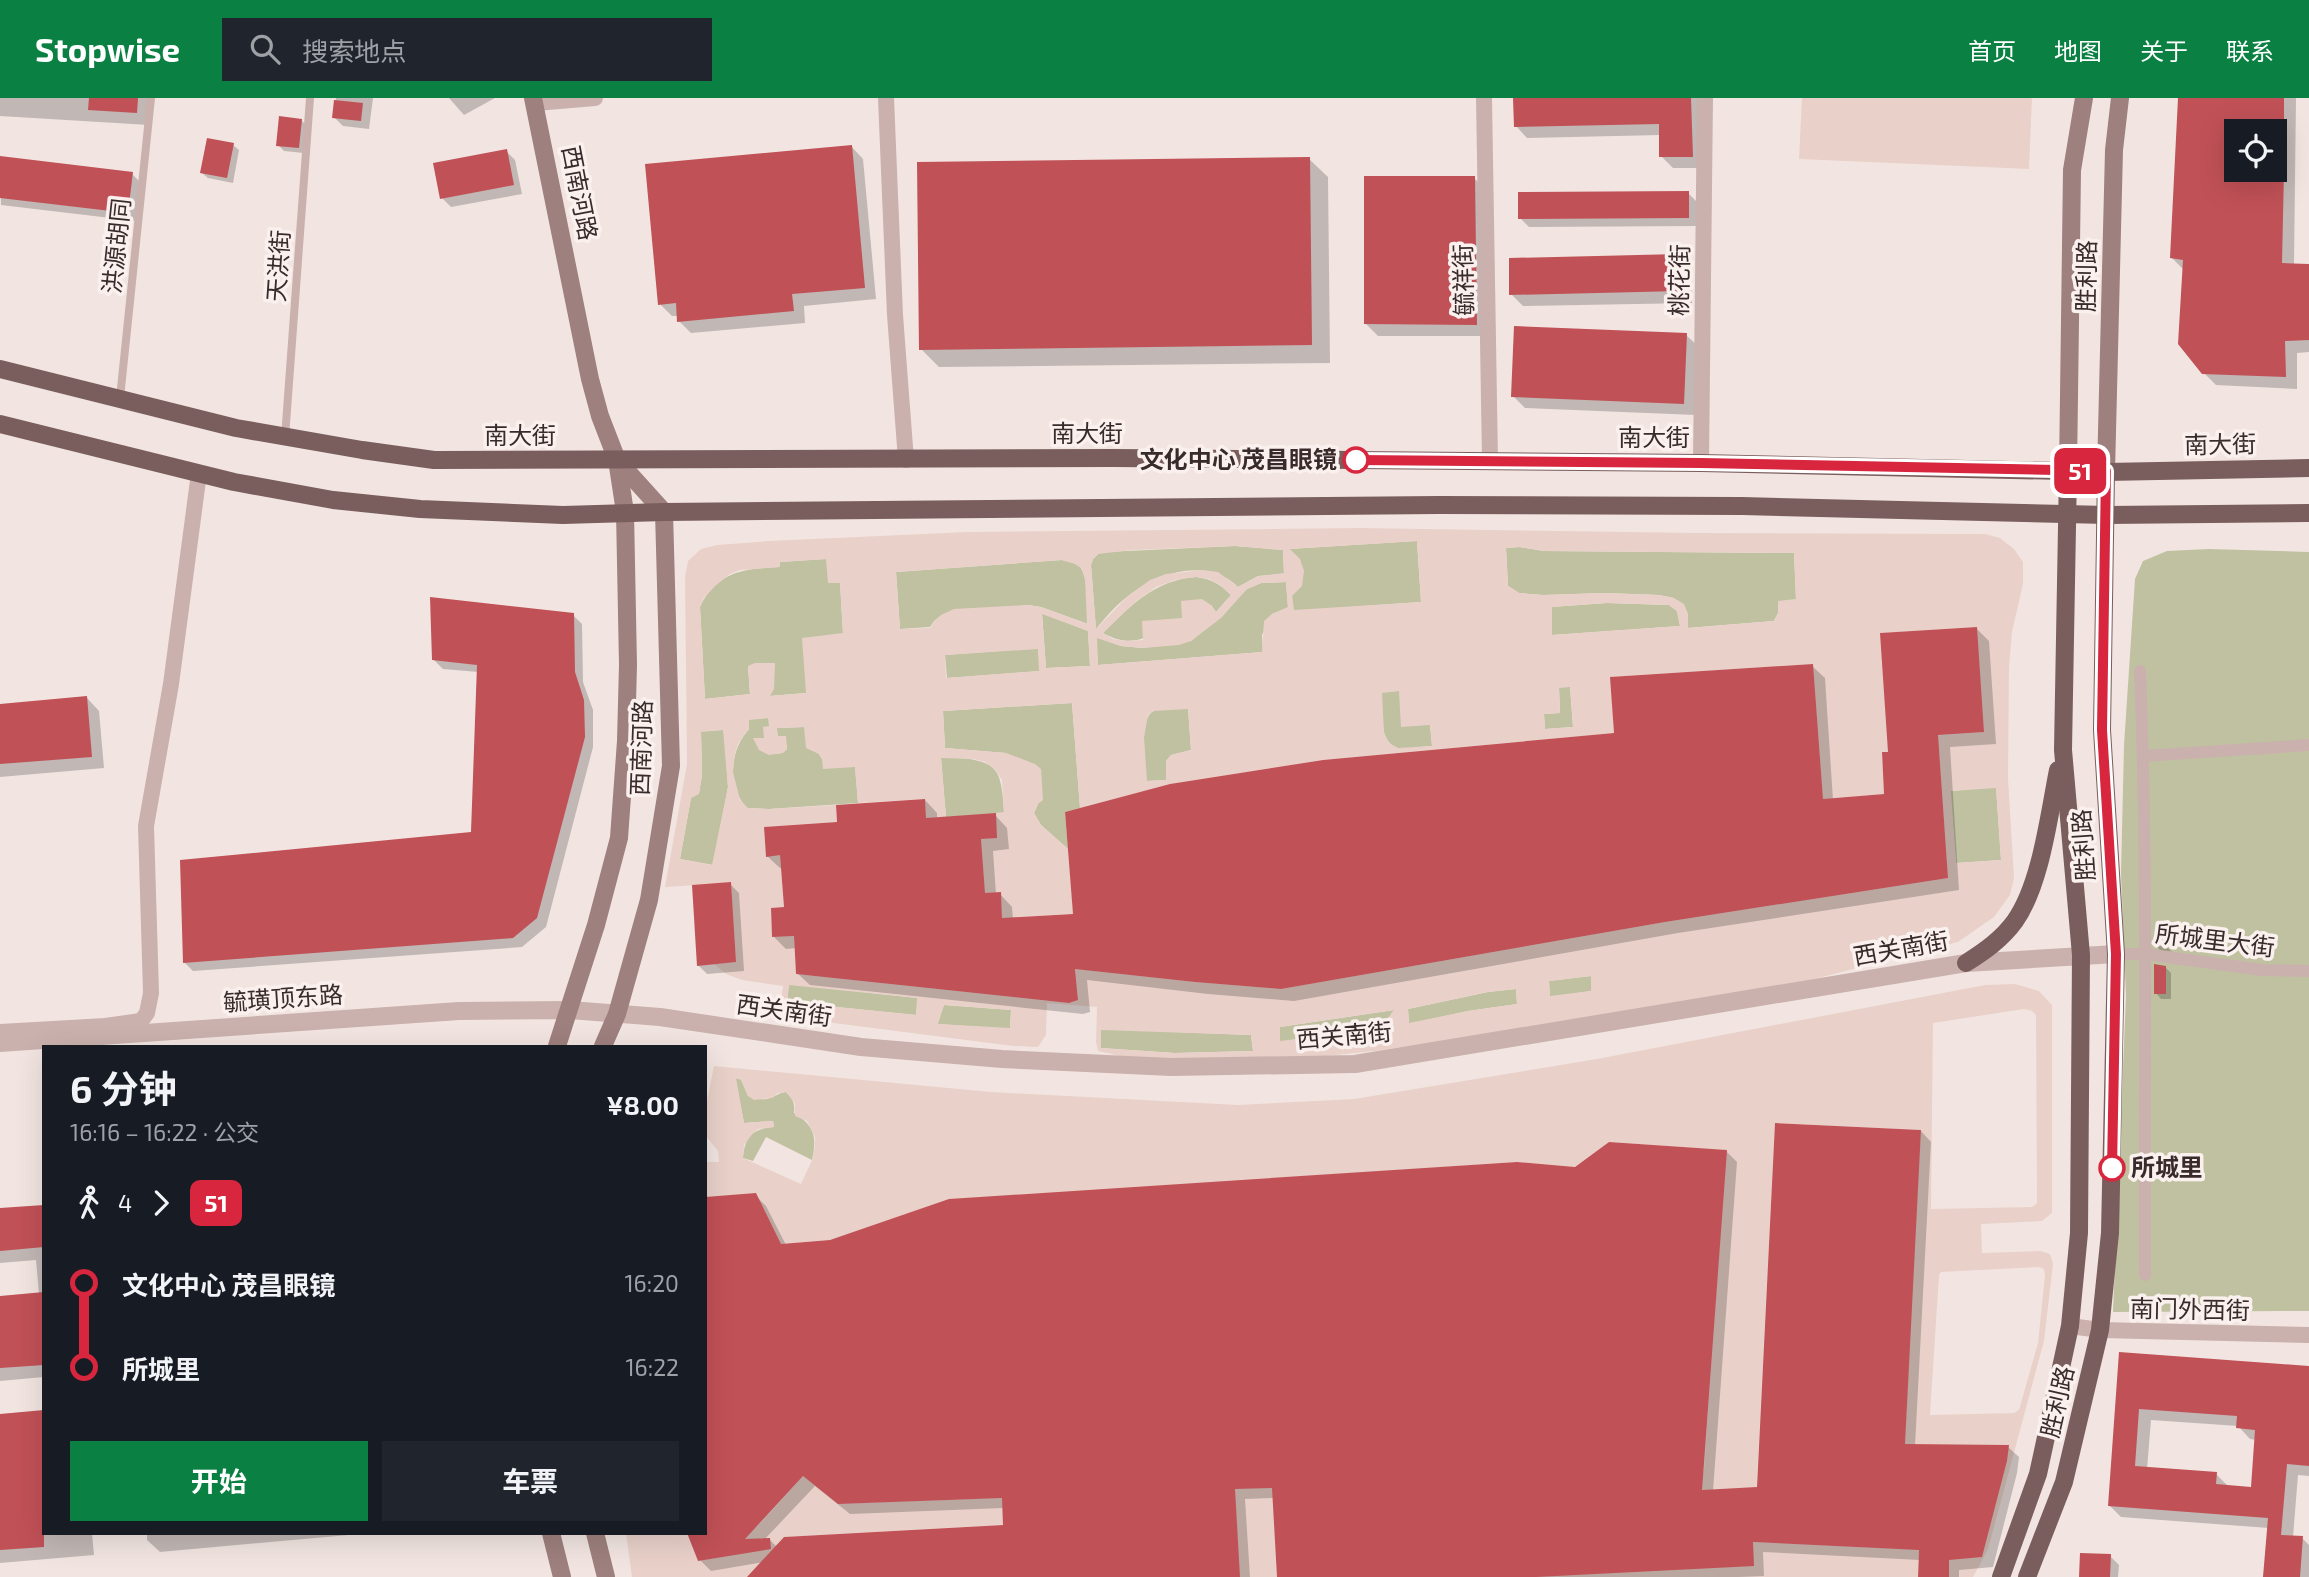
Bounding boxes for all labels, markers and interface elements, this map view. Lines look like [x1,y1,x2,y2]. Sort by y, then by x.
search box [222,18,712,81]
text: Stopwise [35,29,180,69]
icon: search [246,30,284,68]
text: 搜索地点 [302,35,406,66]
text: 首页 [1968,36,2016,65]
text: 地图 [2054,36,2102,65]
text: 关于 [2140,36,2188,65]
text: 联系 [2226,36,2274,65]
map controls [2224,119,2287,182]
button: locate [2224,119,2287,182]
street label: 西南河路 [557,143,604,243]
street label: 洪源胡同 [96,197,135,295]
street label: 天洪街 [261,229,294,303]
street label: 胜利路 [2070,240,2101,312]
street label: 毓祥街 [1447,244,1478,316]
street label: 桃花街 [1663,244,1694,316]
street label: 南大街 [1051,418,1123,447]
street label: 南大街 [484,420,556,449]
street label: 南大街 [1618,422,1690,451]
street label: 南大街 [2184,428,2256,459]
place label: 文化中心 茂昌眼镜 [1140,444,1337,473]
marker: 文化中心 茂昌眼镜 [1343,447,1369,473]
line badge: 51 [2048,448,2112,494]
text: 51 [2068,456,2092,485]
street label: 西南河路 [624,699,657,796]
street label: 胜利路 [2066,808,2099,882]
street label: 所城里大街 [2154,918,2277,961]
street label: 西关南街 [1851,925,1951,970]
street label: 毓璜顶东路 [222,979,344,1016]
street label: 西关南街 [735,988,834,1031]
street label: 西关南街 [1295,1016,1393,1053]
text: 6 分钟 [70,1065,177,1111]
text: ¥8.00 [606,1089,679,1120]
text: 16:16 – 16:22 · 公交 [70,1118,259,1146]
place label: 所城里 [2131,1152,2203,1181]
marker: 所城里 [2099,1155,2125,1181]
icon: walk [70,1184,108,1222]
icon: forward [142,1184,180,1222]
text: 51 [204,1188,228,1217]
text: 4 [118,1189,132,1217]
text: 文化中心 茂昌眼镜 [122,1269,336,1300]
text: 16:20 [624,1269,679,1297]
street label: 南门外西街 [2130,1293,2250,1324]
text: 所城里 [122,1353,200,1384]
text: 16:22 [625,1353,679,1381]
street label: 胜利路 [2034,1363,2079,1440]
button: 开始 [70,1441,368,1521]
button: 车票 [382,1441,679,1521]

